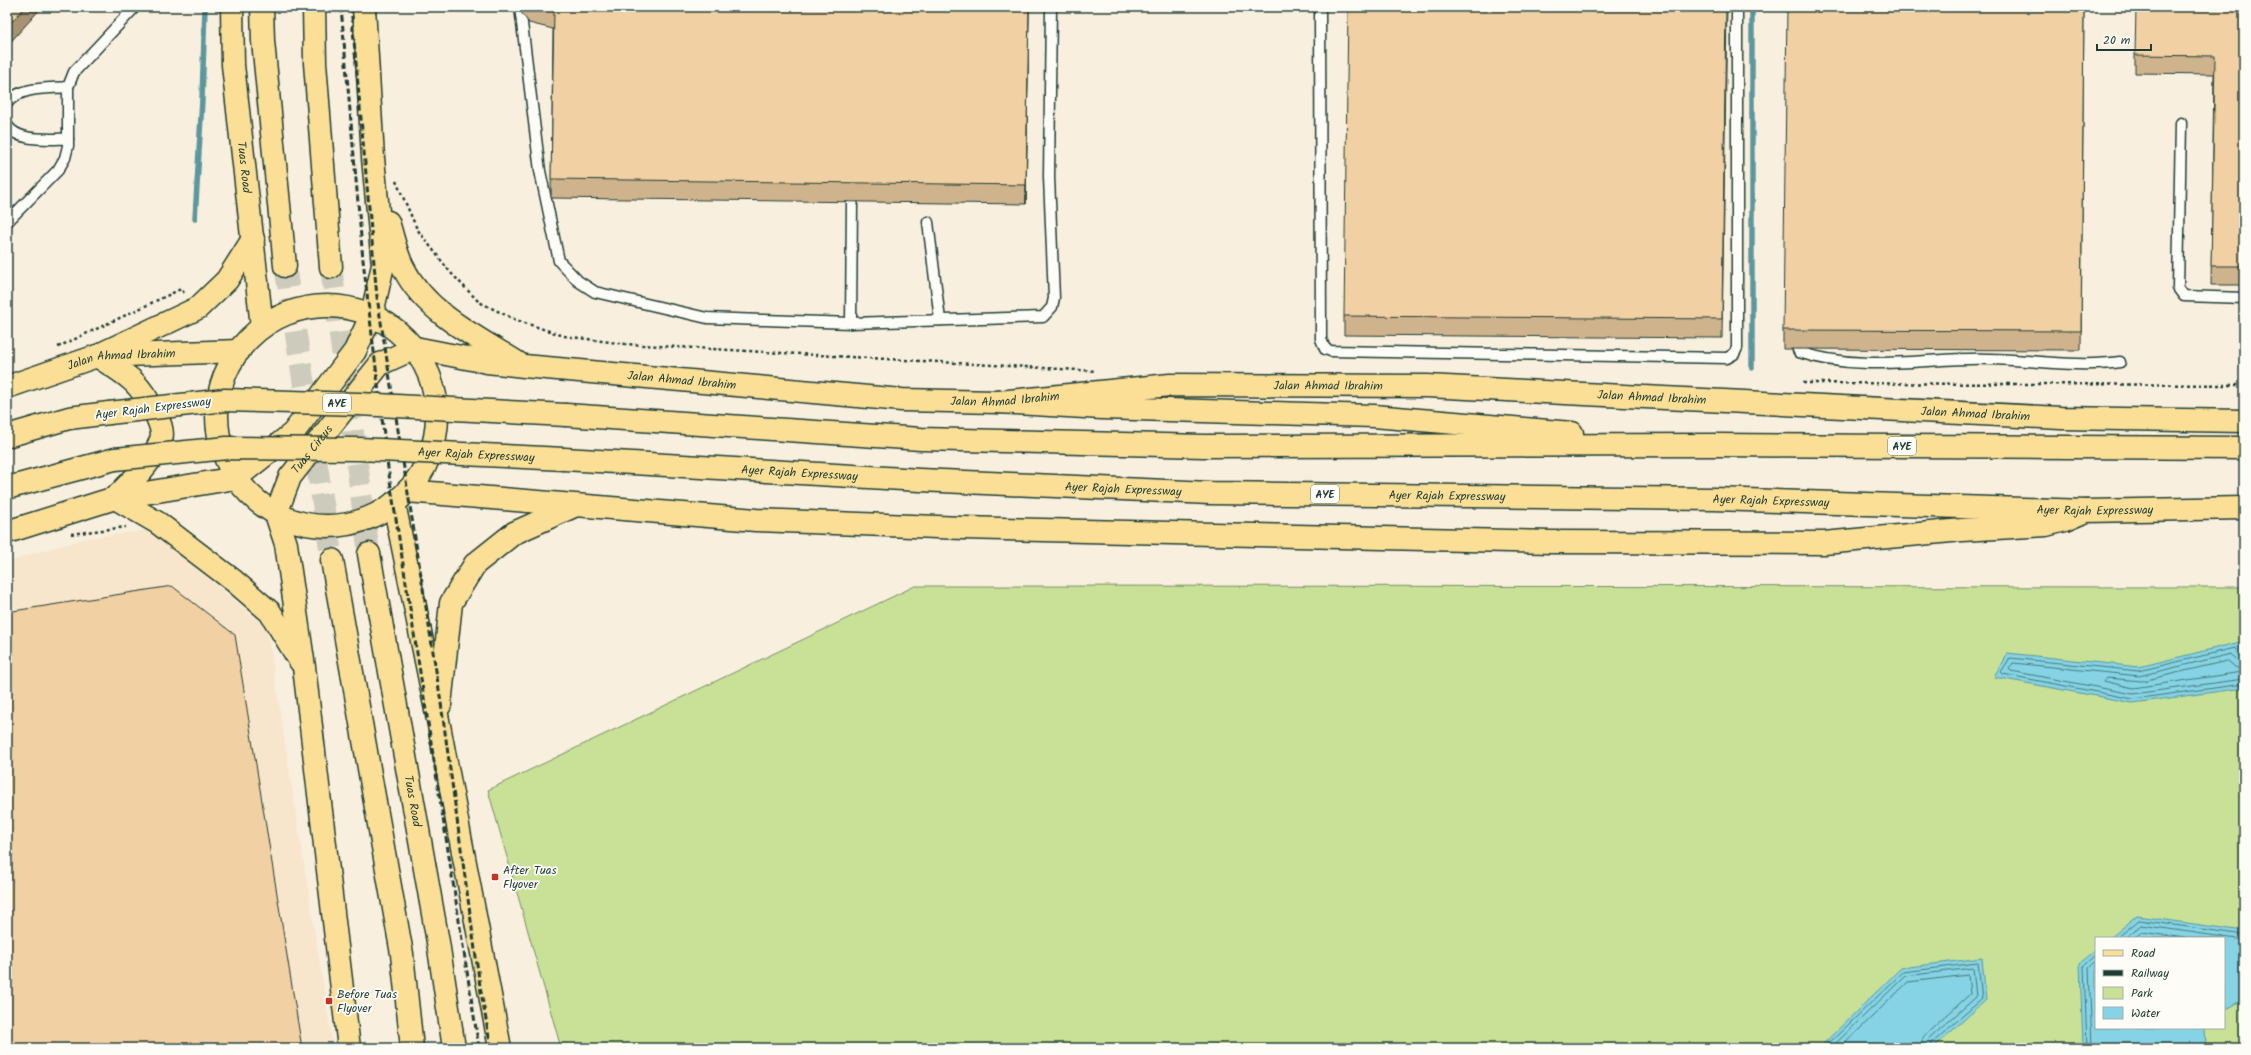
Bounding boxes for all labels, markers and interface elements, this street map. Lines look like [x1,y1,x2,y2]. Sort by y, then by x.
scale bar [2097,26,2151,52]
text: 20 m [2103,31,2131,50]
street label: Tuas Road [232,141,256,195]
street label: Jalan Ahmad Ibrahim [65,344,176,376]
street label: Jalan Ahmad Ibrahim [626,366,738,395]
street label: Jalan Ahmad Ibrahim [1273,376,1383,396]
street label: Jalan Ahmad Ibrahim [1597,386,1707,410]
street label: Jalan Ahmad Ibrahim [950,387,1061,412]
street label: Ayer Rajah Expressway [94,392,212,425]
road number: AYE [323,394,351,412]
street label: Jalan Ahmad Ibrahim [1920,402,2031,426]
street label: Tuas Circus [287,421,338,478]
road number: AYE [1888,437,1916,455]
street label: Ayer Rajah Expressway [418,443,535,468]
street label: Ayer Rajah Expressway [741,460,859,486]
street label: Ayer Rajah Expressway [1064,478,1182,502]
road number: AYE [1311,485,1339,503]
street label: Ayer Rajah Expressway [1389,486,1506,507]
street label: Ayer Rajah Expressway [1712,490,1830,513]
street label: Ayer Rajah Expressway [2036,500,2154,521]
street label: Tuas Road [399,774,427,829]
place label: After Tuas Flyover [503,861,557,894]
marker: After Tuas Flyover [490,872,500,882]
legend [2095,937,2225,1029]
text: Road [2131,944,2156,963]
text: Railway [2131,964,2169,983]
text: Park [2131,984,2153,1003]
place label: Before Tuas Flyover [337,985,397,1018]
marker: Before Tuas Flyover [324,996,334,1006]
text: Water [2131,1004,2161,1023]

